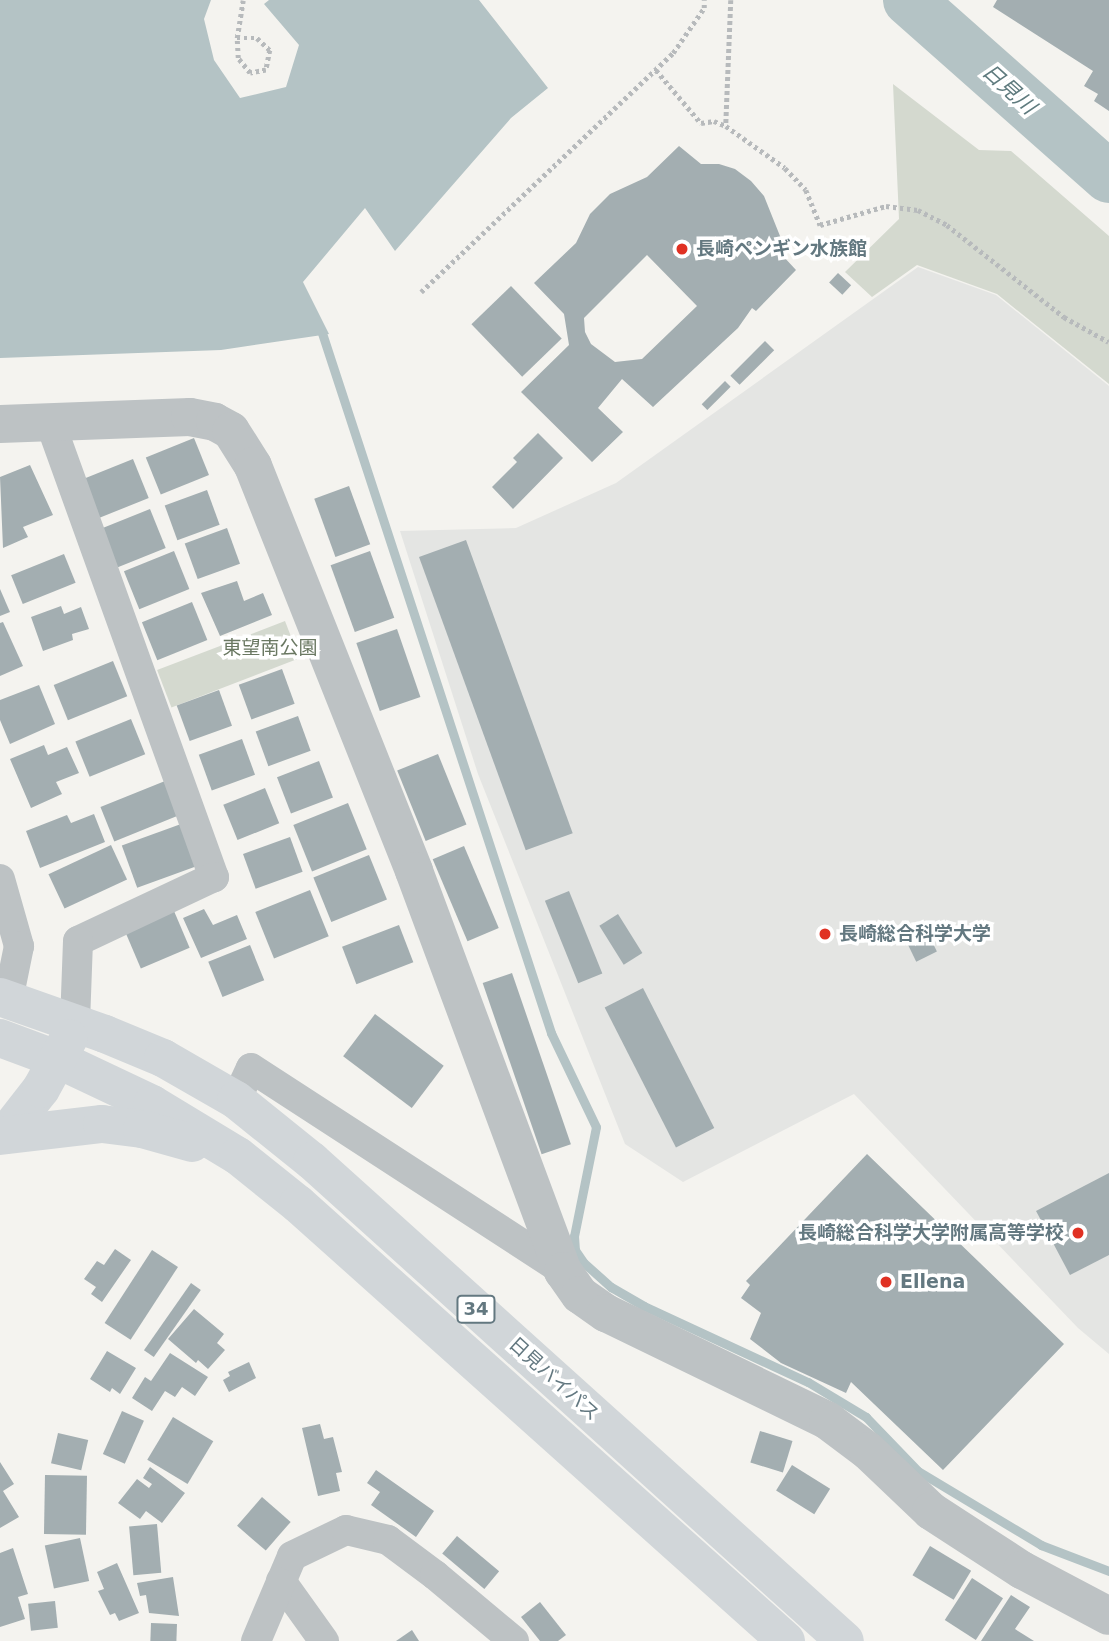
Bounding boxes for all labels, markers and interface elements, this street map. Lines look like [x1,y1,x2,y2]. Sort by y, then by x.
water label: 日見川 [977,59,1041,119]
place label: 長崎ペンギン水族館 [696,238,867,260]
marker: 長崎ペンギン水族館 [674,241,690,257]
park label: 東望南公園 [223,637,317,659]
place label: 長崎総合科学大学 [839,923,991,945]
marker: 長崎総合科学大学 [817,926,833,942]
place label: 長崎総合科学大学附属高等学校 [798,1222,1064,1244]
marker: 長崎総合科学大学附属高等学校 [1070,1225,1086,1241]
place label: Ellena [900,1271,965,1293]
marker: Ellena [878,1274,894,1290]
road number: 34 [455,1294,497,1324]
street label: 日見バイパス [504,1332,604,1426]

